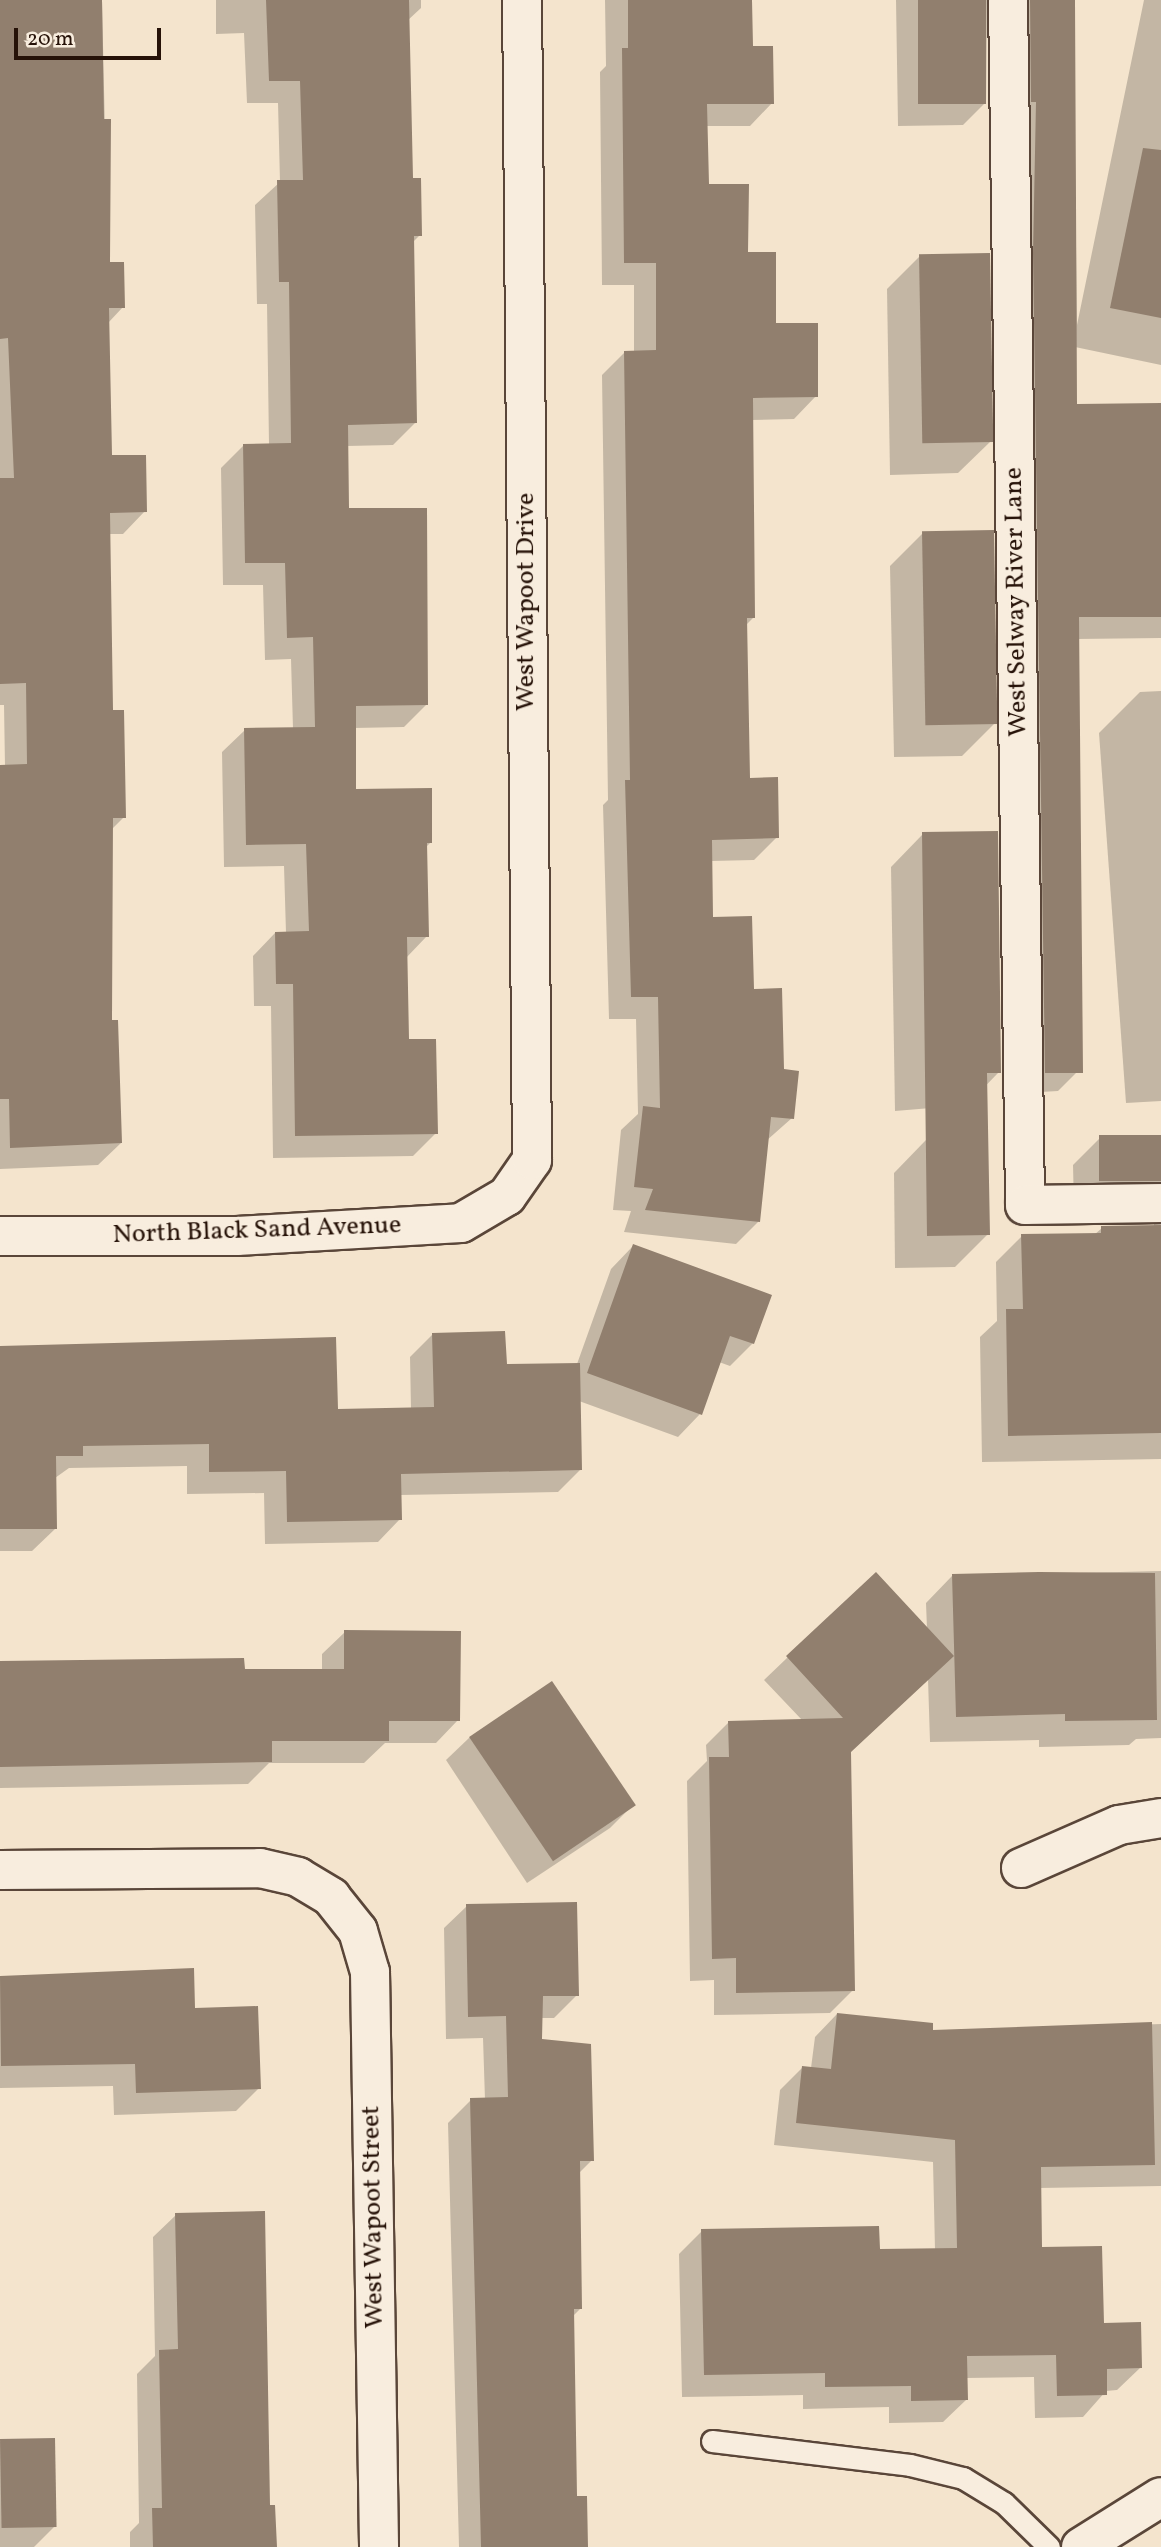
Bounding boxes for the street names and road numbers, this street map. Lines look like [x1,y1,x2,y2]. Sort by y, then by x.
street label: West Selway River Lane [999,466,1035,738]
street label: West Wapoot Drive [511,492,543,712]
street label: North Black Sand Avenue [112,1210,402,1252]
street label: West Wapoot Street [356,2105,392,2329]

